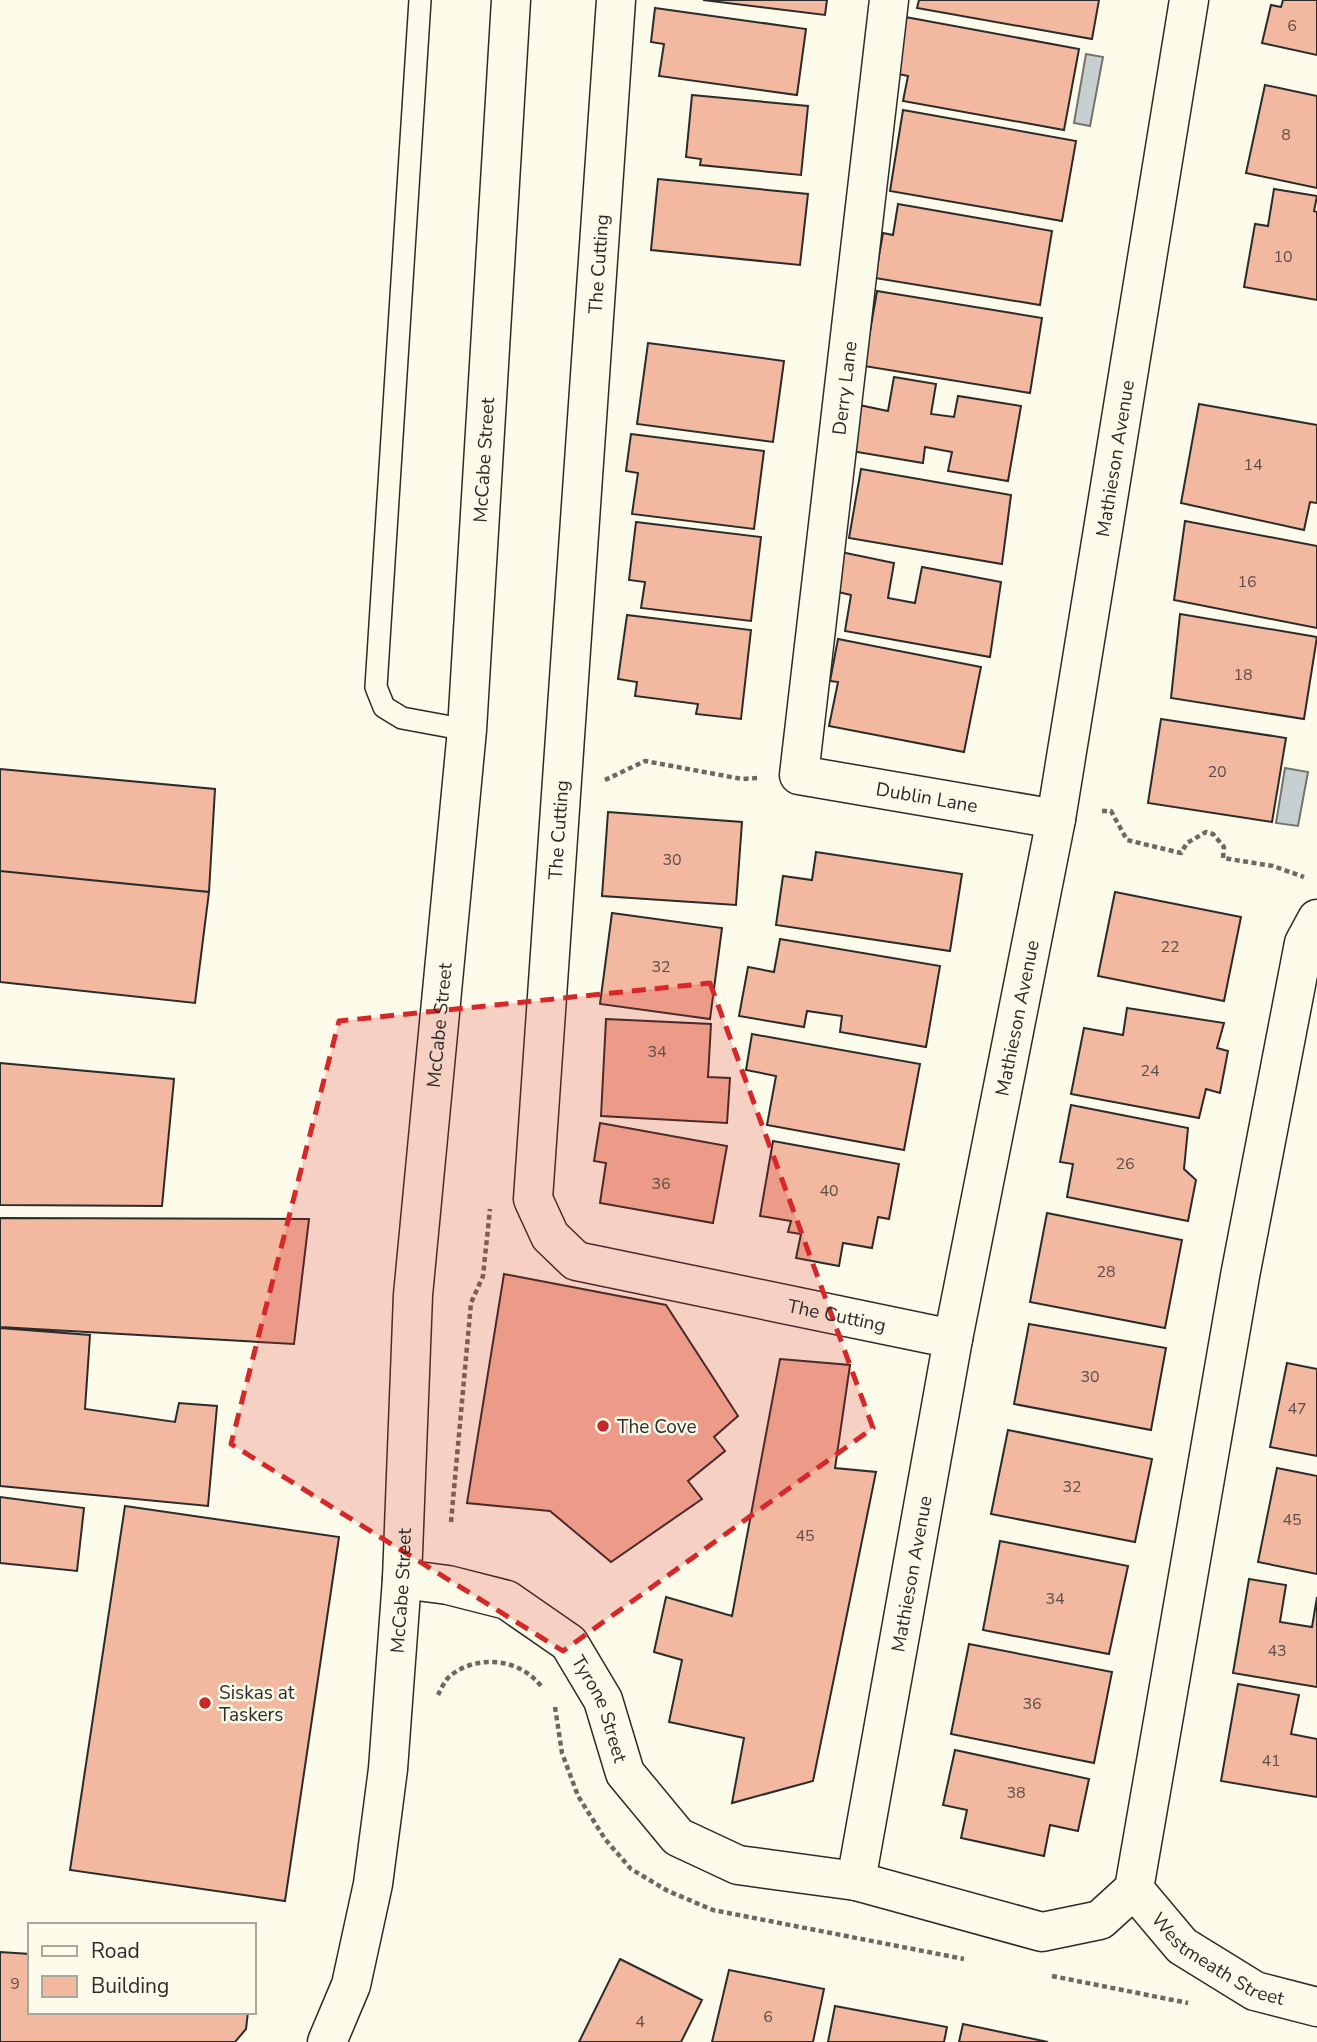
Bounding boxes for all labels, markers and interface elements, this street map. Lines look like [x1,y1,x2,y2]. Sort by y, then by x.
house number: 6 [1287,15,1297,37]
house number: 8 [1281,124,1291,146]
street label: The Cutting [583,213,615,315]
house number: 10 [1273,246,1293,268]
street label: Derry Lane [826,340,864,437]
street label: Mathieson Avenue [1090,378,1141,539]
street label: McCabe Street [468,396,501,523]
house number: 14 [1243,454,1263,476]
house number: 16 [1237,571,1257,593]
house number: 18 [1233,664,1253,686]
house number: 20 [1207,761,1227,783]
street label: Dublin Lane [874,776,980,819]
street label: The Cutting [543,779,575,881]
house number: 30 [662,849,682,871]
house number: 22 [1160,936,1180,958]
street label: Mathieson Avenue [989,938,1046,1098]
house number: 32 [651,956,671,978]
street label: McCabe Street [421,961,459,1089]
house number: 34 [647,1041,667,1063]
house number: 24 [1140,1060,1160,1082]
house number: 26 [1115,1153,1135,1175]
house number: 36 [651,1173,671,1195]
house number: 40 [819,1180,839,1202]
house number: 28 [1096,1261,1116,1283]
street label: The Cutting [785,1293,888,1339]
house number: 30 [1080,1366,1100,1388]
house number: 47 [1287,1398,1307,1420]
place label: The Cove [617,1414,697,1440]
marker: The Cove [595,1418,611,1434]
house number: 32 [1062,1476,1082,1498]
street label: Mathieson Avenue [885,1494,939,1654]
house number: 45 [1282,1509,1302,1531]
house number: 45 [795,1525,815,1547]
street label: McCabe Street [385,1527,418,1654]
house number: 34 [1045,1588,1065,1610]
house number: 43 [1267,1640,1287,1662]
street label: Tyrone Street [565,1650,633,1766]
place label: Siskas at Taskers [219,1680,295,1728]
house number: 36 [1022,1693,1042,1715]
marker: Siskas at Taskers [197,1695,213,1711]
house number: 41 [1261,1750,1281,1772]
house number: 38 [1006,1782,1026,1804]
street label: Westmeath Street [1145,1907,1287,2012]
legend [28,1923,256,2014]
text: Road [91,1937,140,1965]
text: Building [91,1972,169,2000]
house number: 9 [10,1973,20,1995]
house number: 6 [763,2006,773,2028]
house number: 4 [635,2011,645,2033]

